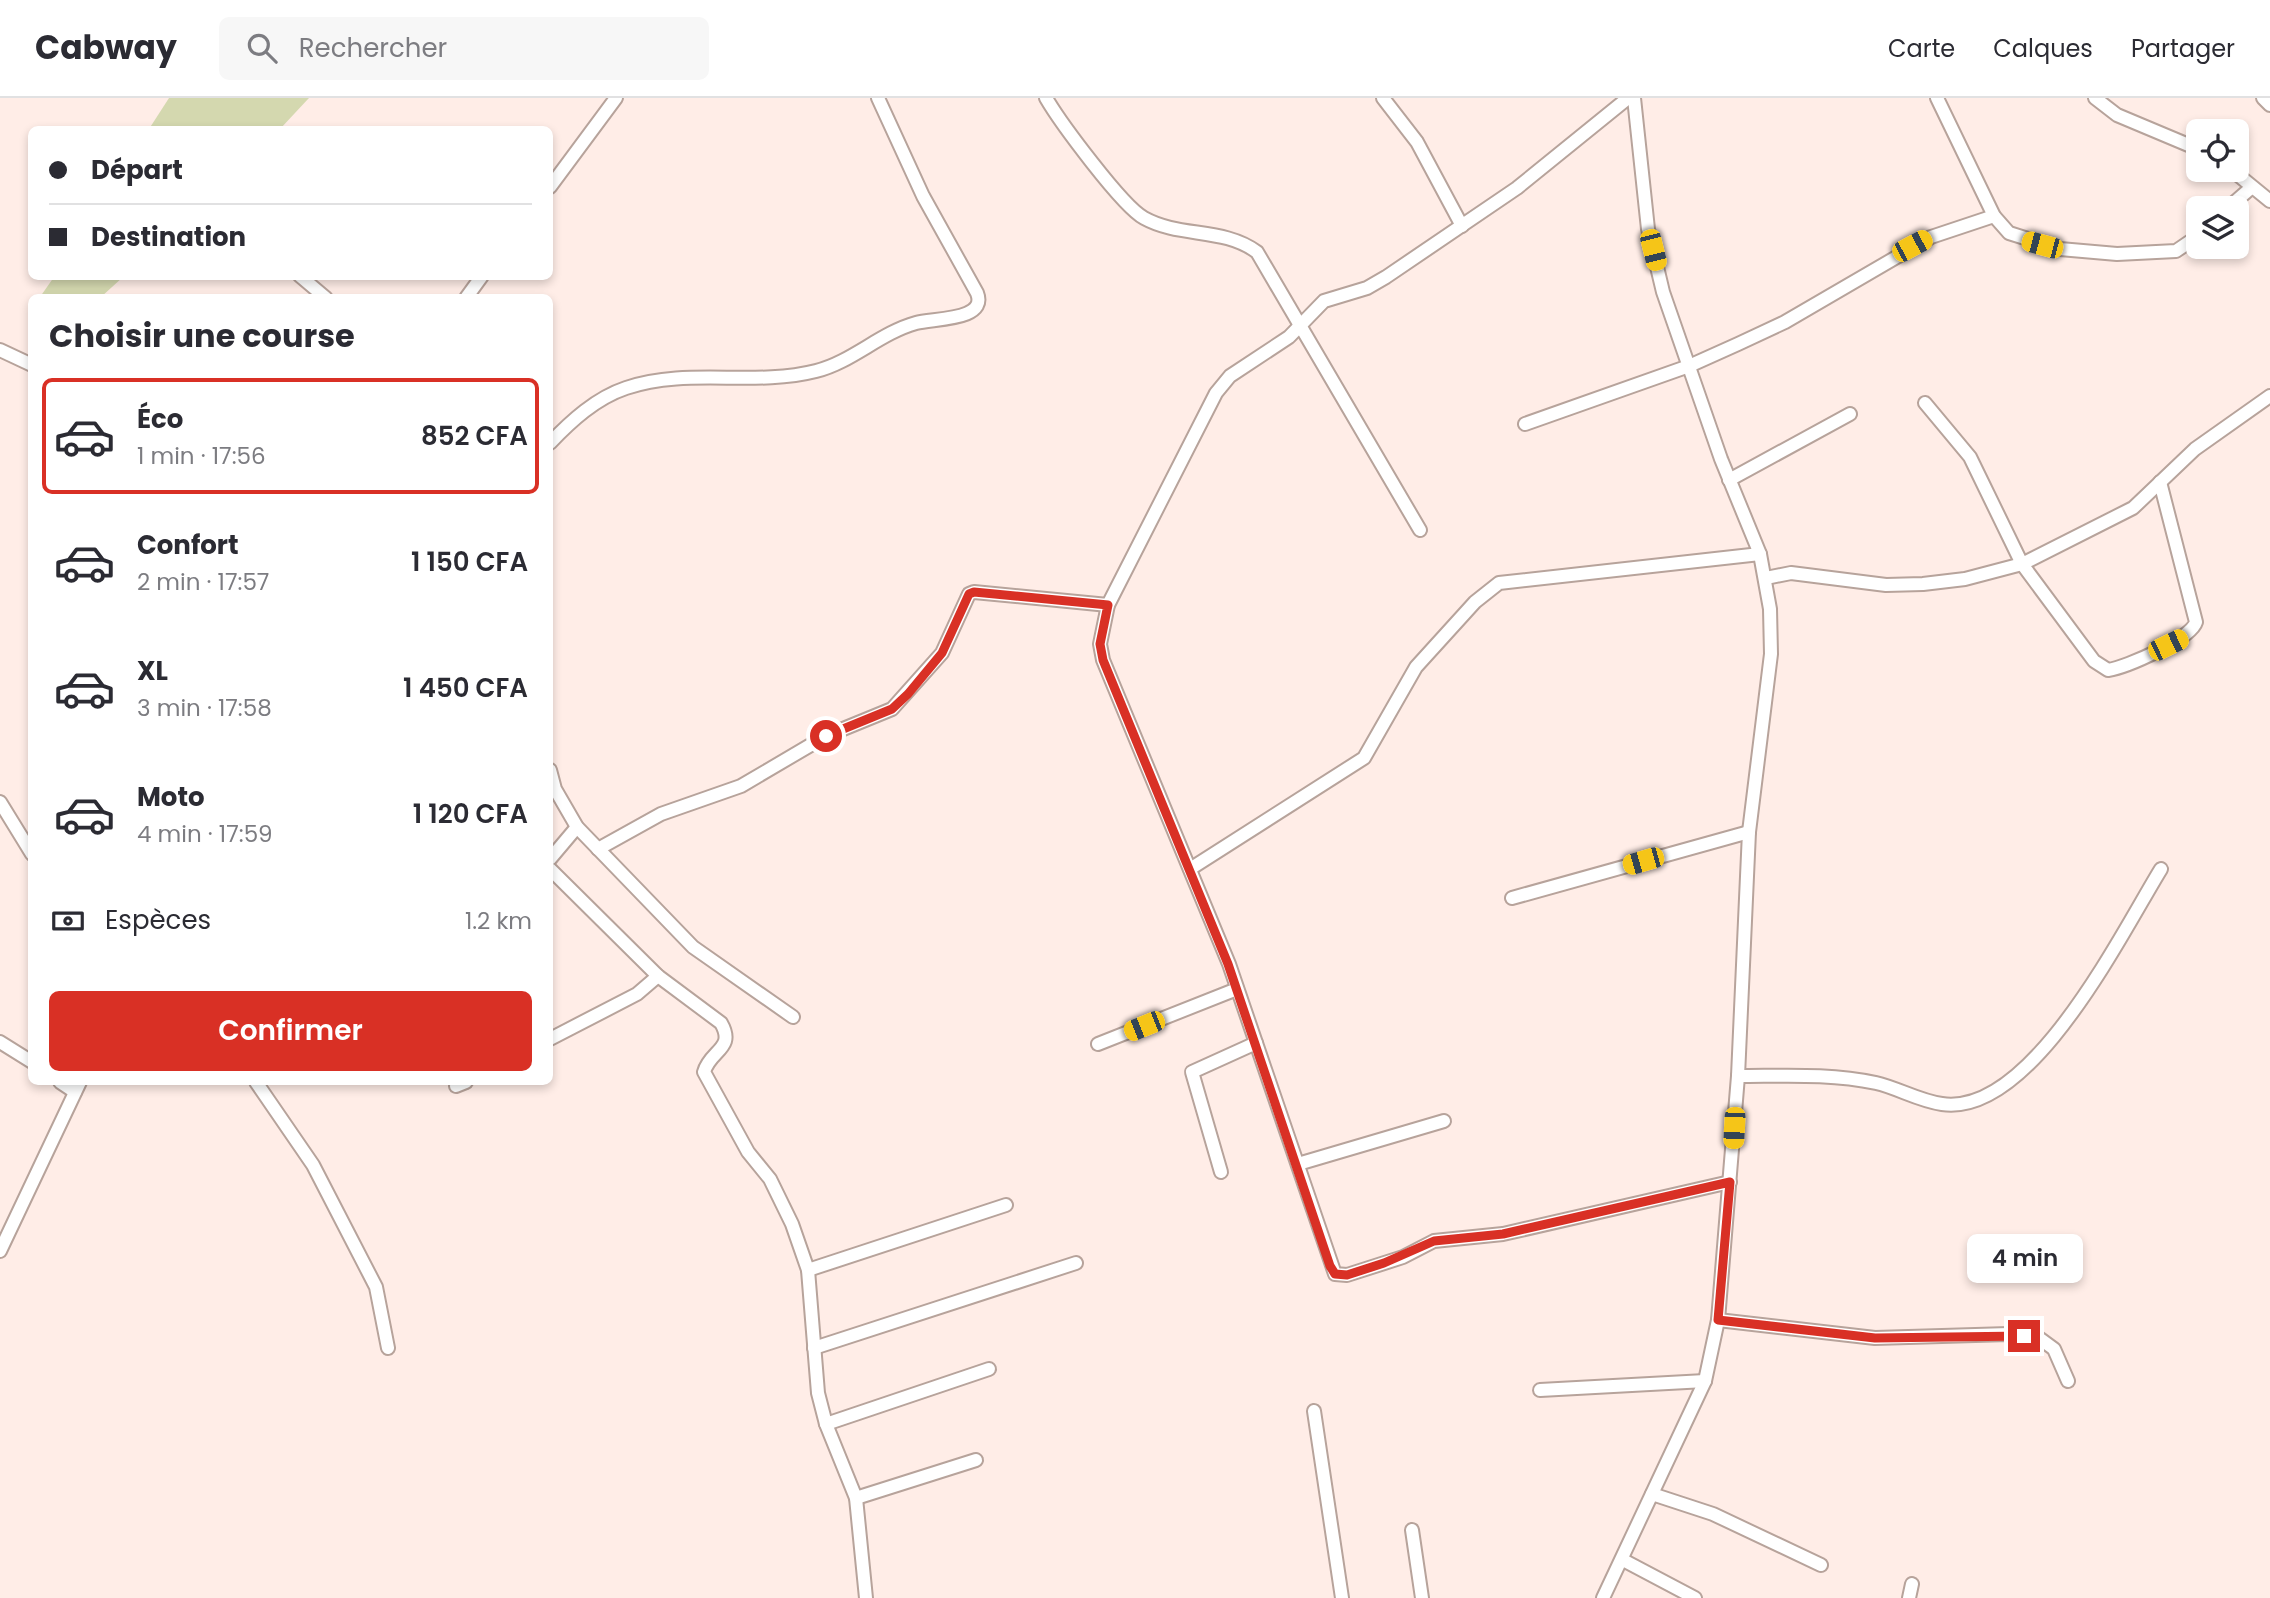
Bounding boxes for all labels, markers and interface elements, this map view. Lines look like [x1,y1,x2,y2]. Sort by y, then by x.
search box [219,17,709,80]
text: Cabway [35,24,177,71]
icon: search [243,29,281,67]
text: Rechercher [299,30,447,66]
text: Carte [1888,32,1955,65]
text: Calques [1993,32,2093,65]
text: Partager [2131,32,2235,65]
map controls [2186,119,2249,259]
button: locate [2186,119,2249,182]
text: Départ [91,152,183,188]
button: layers [2186,196,2249,259]
text: Destination [91,219,246,255]
car [1638,227,1669,273]
car [1889,227,1936,265]
car [2019,229,2066,261]
text: Choisir une course [49,313,355,358]
text: Éco [137,401,183,437]
icon: car [53,405,116,468]
text: 852 CFA [421,418,528,454]
text: 1 min · 17:56 [137,440,266,472]
text: Confort [137,527,239,563]
icon: car [53,531,116,594]
text: 1 150 CFA [411,544,528,580]
text: 2 min · 17:57 [137,566,269,598]
car [2145,626,2192,664]
text: XL [137,653,168,689]
icon: car [53,657,116,720]
text: 1 450 CFA [403,670,528,706]
text: 3 min · 17:58 [137,692,272,724]
route start [810,720,842,752]
text: Moto [137,779,205,815]
icon: car [53,783,116,846]
text: 1 120 CFA [413,796,528,832]
text: 4 min · 17:59 [137,818,273,850]
car [1620,845,1667,877]
icon: cash [49,902,87,940]
text: Espèces [105,902,211,938]
text: 1.2 km [465,905,532,937]
button: Confirmer [49,991,532,1071]
car [1121,1008,1168,1044]
car [1723,1106,1746,1150]
callout: 4 min [1966,1234,2082,1284]
text: 4 min [1992,1242,2058,1274]
route end [2008,1320,2040,1352]

